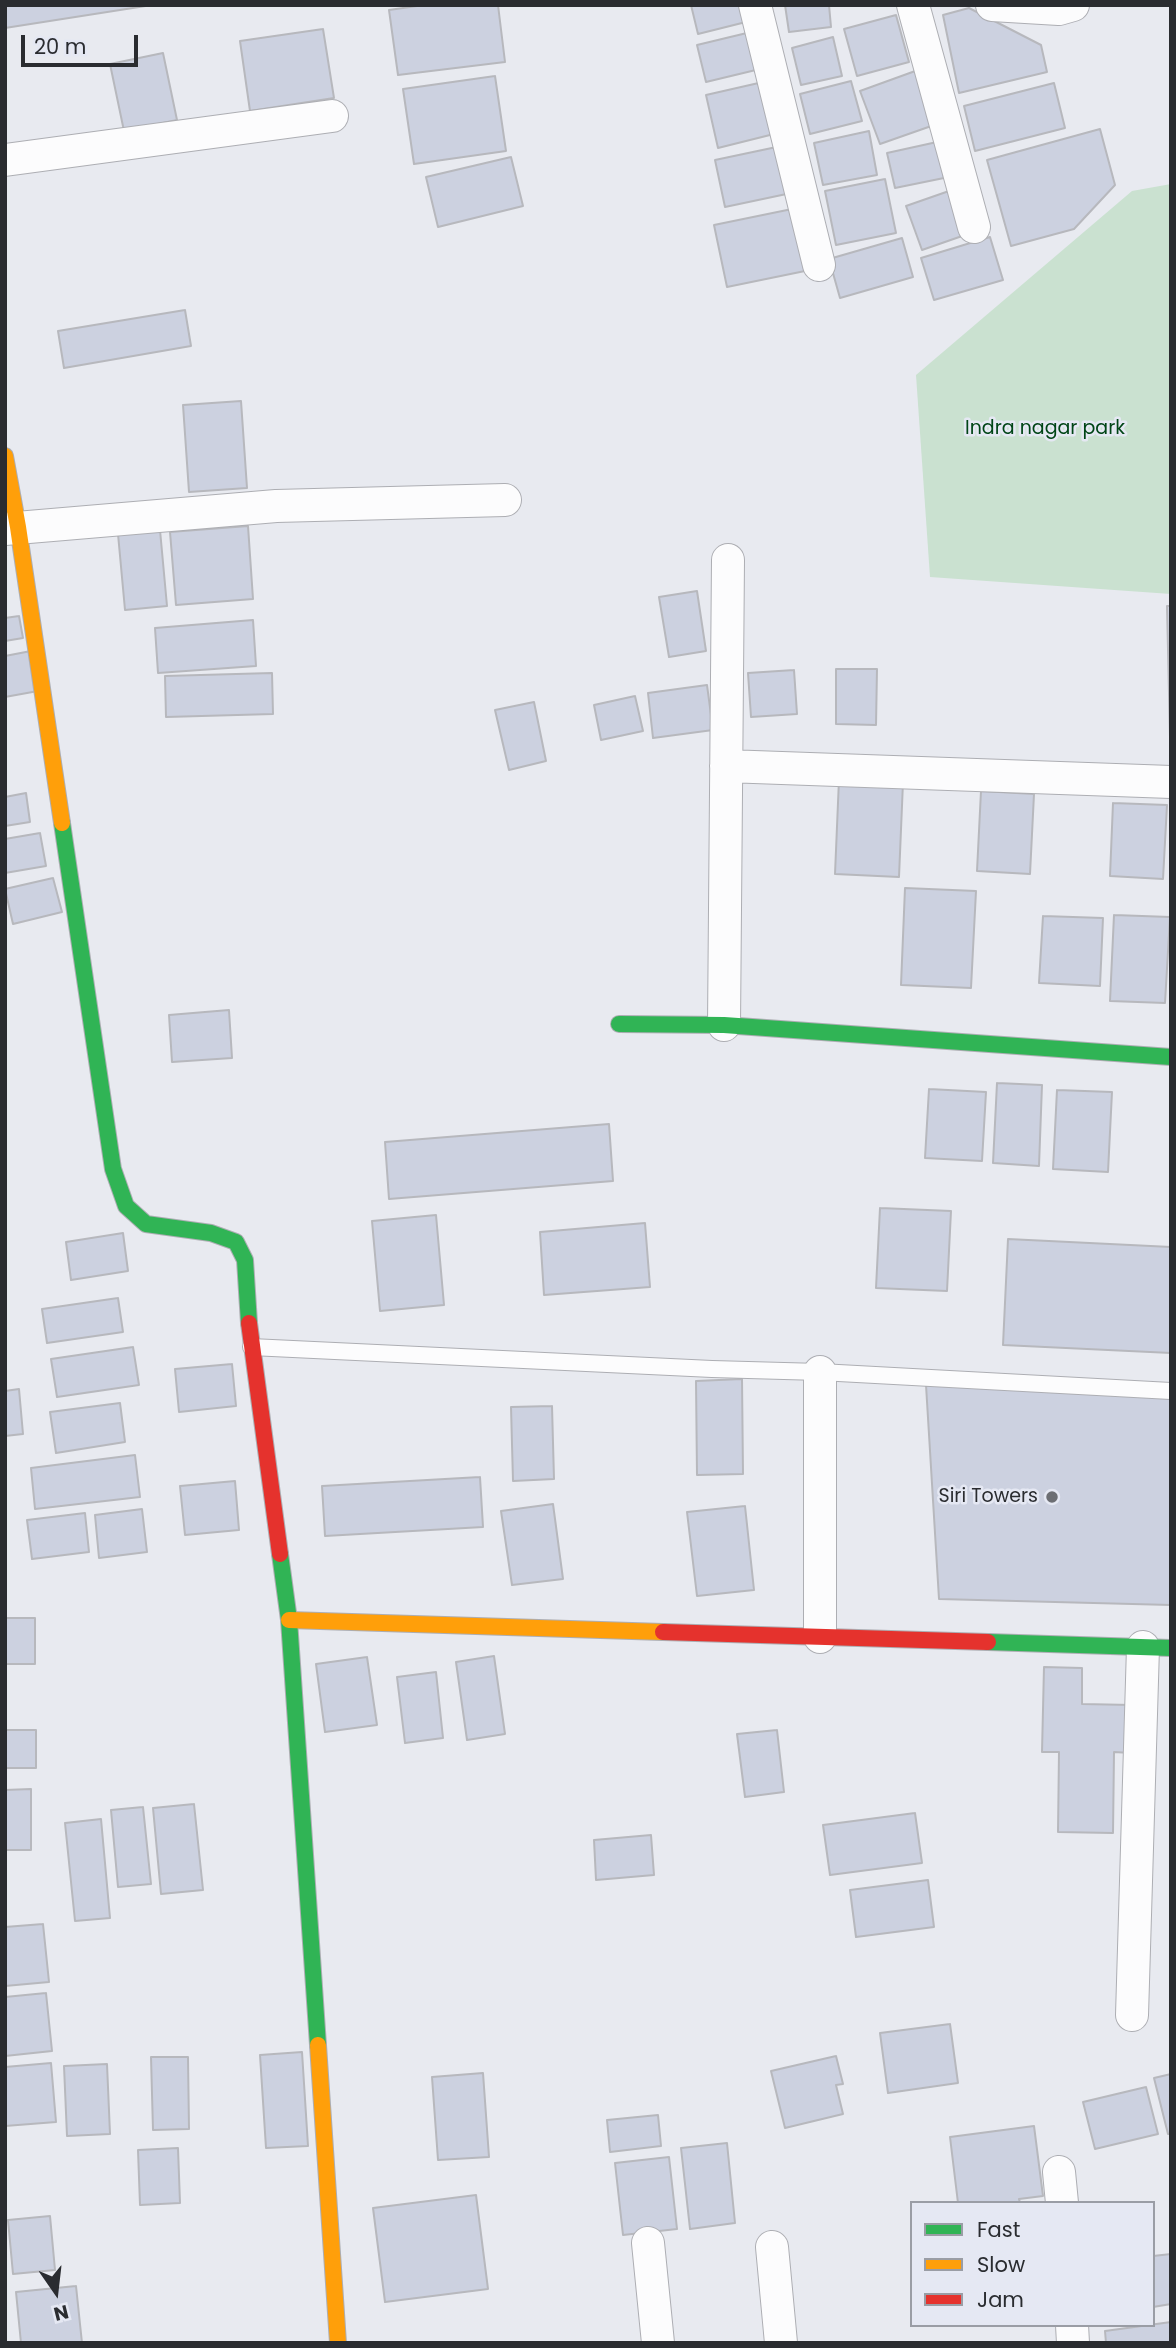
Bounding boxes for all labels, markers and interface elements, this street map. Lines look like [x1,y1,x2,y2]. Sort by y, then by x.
scale bar [24,21,142,65]
text: 20 m [34,32,87,61]
park label: Indra nagar park [965,418,1125,440]
place label: Siri Towers [939,1486,1038,1508]
marker: Siri Towers [1044,1489,1060,1505]
legend [910,2201,1155,2327]
text: Fast [977,2215,1020,2244]
text: Slow [977,2250,1025,2279]
north arrow [21,2257,91,2327]
text: Jam [977,2285,1024,2314]
text: N [51,2298,71,2328]

